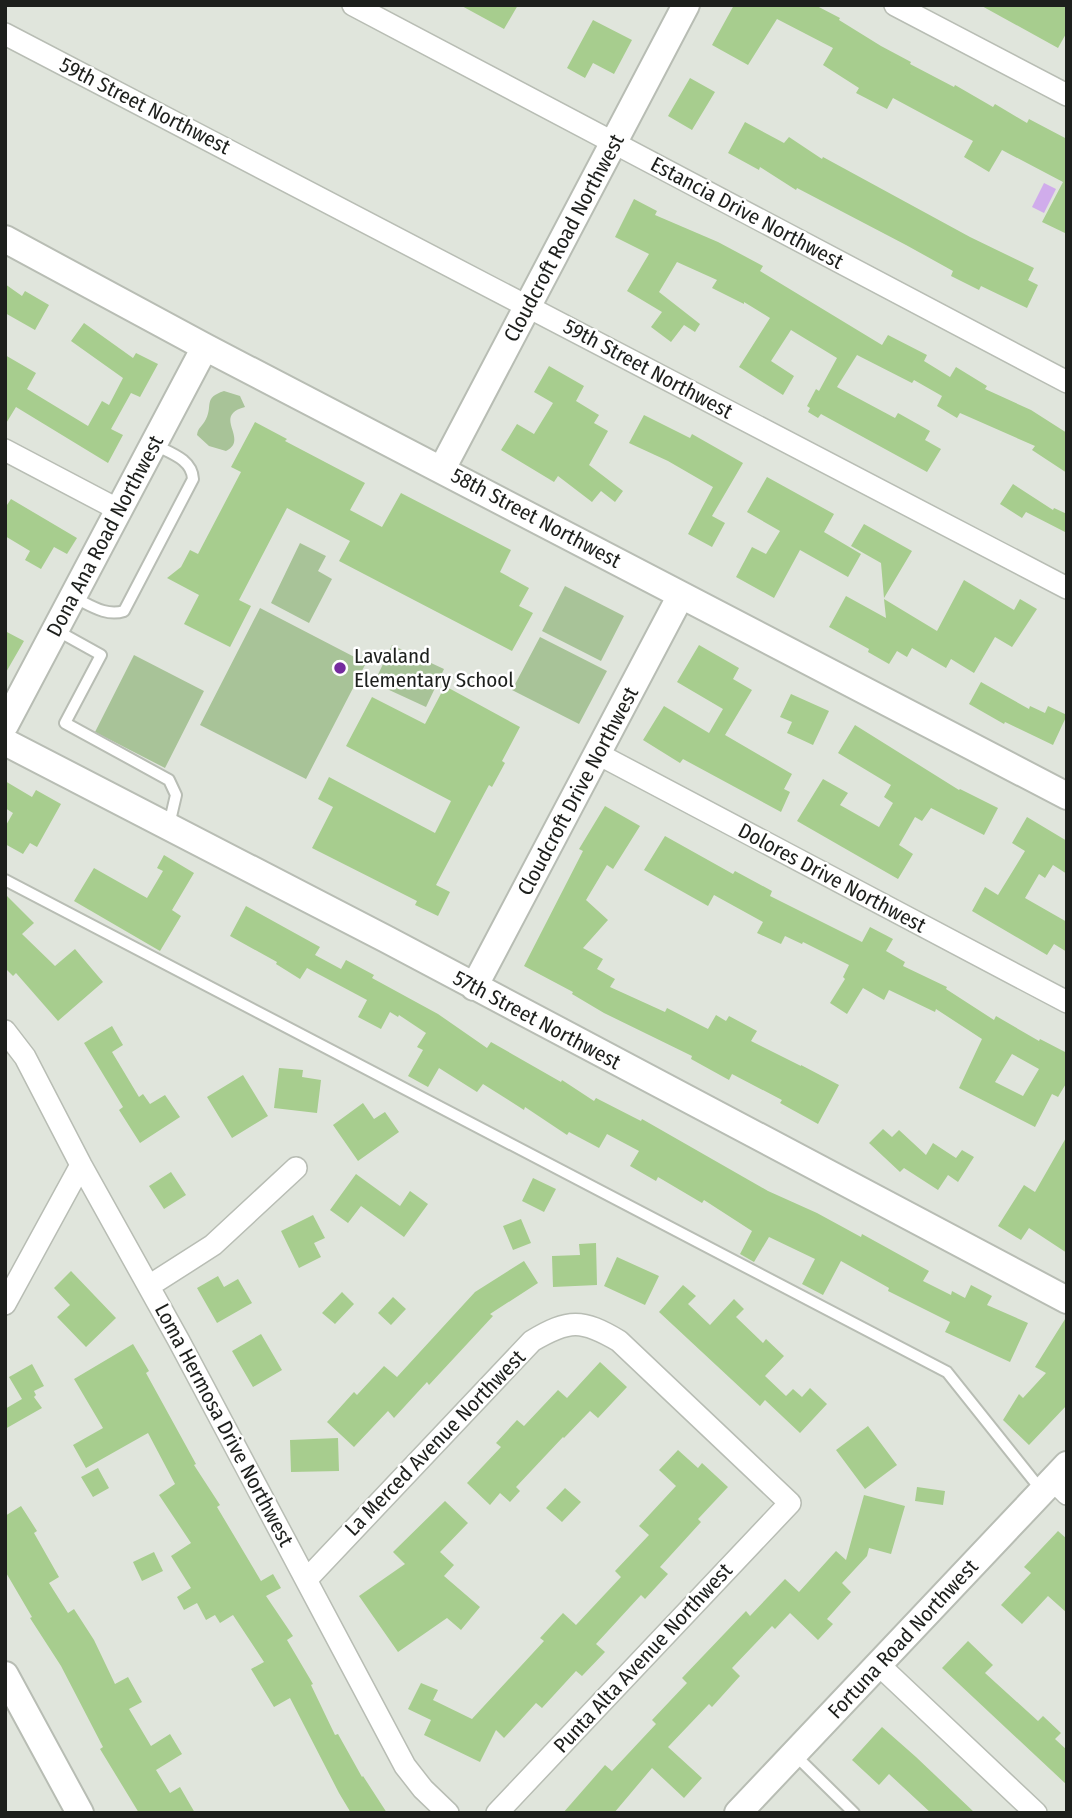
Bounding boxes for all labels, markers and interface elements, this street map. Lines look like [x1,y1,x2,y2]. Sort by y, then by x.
street label: 59th Street Northwest [55,52,235,160]
street label: Cloudcroft Road Northwest [498,130,630,346]
street label: Estancia Drive Northwest [646,151,848,275]
street label: 59th Street Northwest [559,313,737,425]
street label: Dona Ana Road Northwest [41,431,169,641]
street label: 58th Street Northwest [447,462,625,574]
place label: Lavaland Elementary School [354,643,514,693]
marker: Lavaland Elementary School [332,660,348,676]
street label: Cloudcroft Drive Northwest [512,682,644,900]
street label: Dolores Drive Northwest [734,817,931,939]
street label: 57th Street Northwest [449,965,625,1075]
street label: Loma Hermosa Drive Northwest [149,1299,299,1551]
street label: La Merced Avenue Northwest [339,1344,531,1541]
street label: Fortuna Road Northwest [822,1554,984,1724]
street label: Punta Alta Avenue Northwest [548,1558,738,1758]

